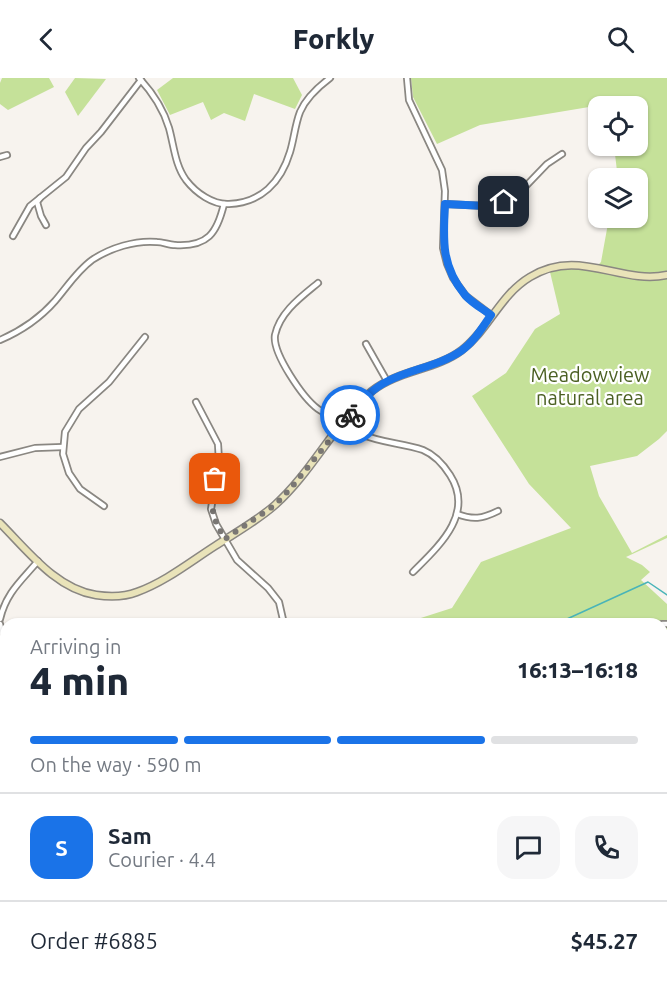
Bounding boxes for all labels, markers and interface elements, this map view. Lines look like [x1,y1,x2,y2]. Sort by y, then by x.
icon: back [30,23,63,56]
icon: search [604,23,637,56]
text: Forkly [293,24,374,54]
map controls [588,96,648,228]
button: locate [588,96,648,156]
button: layers [588,168,648,228]
pin [478,176,529,227]
icon: home [487,185,520,218]
park label: Meadowview natural area [530,363,650,409]
courier [320,385,380,445]
icon: bike [334,399,367,432]
pin [189,453,240,504]
icon: bag [198,462,231,495]
text: Arriving in [30,635,121,658]
text: 16:13–16:18 [517,657,638,682]
text: 4 min [30,659,129,702]
text: On the way · 590 m [30,753,202,776]
button: chat [497,816,560,879]
button: phone [575,816,638,879]
text: Sam [108,823,152,848]
text: S [55,835,68,860]
text: Courier · 4.4 [108,848,216,871]
text: Order #6885 [30,928,158,953]
text: $45.27 [571,928,638,953]

